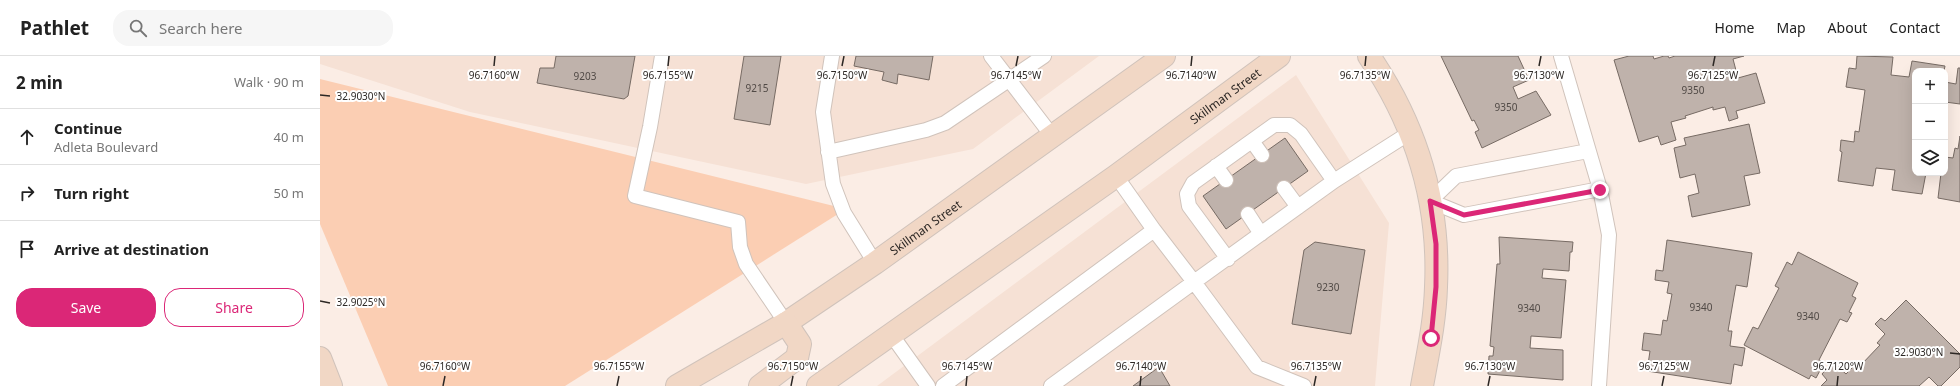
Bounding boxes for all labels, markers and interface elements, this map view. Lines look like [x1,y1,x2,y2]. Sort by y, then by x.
search box [113,10,393,46]
text: Pathlet [20,15,89,41]
icon: search [127,17,149,39]
text: Search here [159,18,243,38]
text: Home [1715,18,1754,37]
text: Map [1776,18,1806,37]
text: About [1828,18,1867,37]
text: Contact [1889,18,1940,37]
street label: Skillman Street [1186,63,1265,128]
text: 96.7160°W [469,68,520,82]
text: 96.7155°W [643,68,694,82]
text: 96.7150°W [817,68,868,82]
text: 96.7145°W [991,68,1042,82]
text: 96.7140°W [1166,68,1217,82]
text: 96.7135°W [1340,68,1391,82]
text: 96.7130°W [1514,68,1565,82]
text: 96.7125°W [1688,68,1739,82]
map controls [1912,68,1948,176]
button: + [1912,68,1948,104]
house number: 9203 [574,69,597,83]
text: 2 min [16,71,63,94]
text: Walk · 90 m [234,73,304,91]
house number: 9215 [746,81,769,95]
house number: 9350 [1682,83,1705,97]
text: 32.9030°N [337,89,385,103]
house number: 9350 [1495,100,1518,114]
button: − [1912,104,1948,140]
text: Continue [54,118,122,138]
icon: ahead [16,126,38,148]
text: 40 m [274,128,304,146]
text: Adleta Boulevard [54,138,158,156]
button: layers [1912,140,1948,176]
route end [1591,181,1609,199]
icon: right [16,182,38,204]
text: Turn right [54,183,129,203]
text: 50 m [274,184,304,202]
street label: Skillman Street [886,195,965,259]
icon: arrive [16,238,38,260]
text: Arrive at destination [54,239,209,259]
house number: 9230 [1317,280,1340,294]
button: Save [16,288,156,327]
button: Share [164,288,304,327]
text: 32.9025°N [337,295,385,309]
house number: 9340 [1690,300,1713,314]
house number: 9340 [1518,301,1541,315]
house number: 9340 [1797,309,1820,323]
route start [1422,329,1440,347]
text: 32.9030°N [1895,345,1943,359]
text: 96.7160°W [420,359,471,373]
text: 96.7155°W [594,359,645,373]
text: 96.7150°W [768,359,819,373]
text: 96.7145°W [942,359,993,373]
text: 96.7140°W [1116,359,1167,373]
text: 96.7135°W [1291,359,1342,373]
text: 96.7130°W [1465,359,1516,373]
text: 96.7125°W [1639,359,1690,373]
text: 96.7120°W [1813,359,1864,373]

